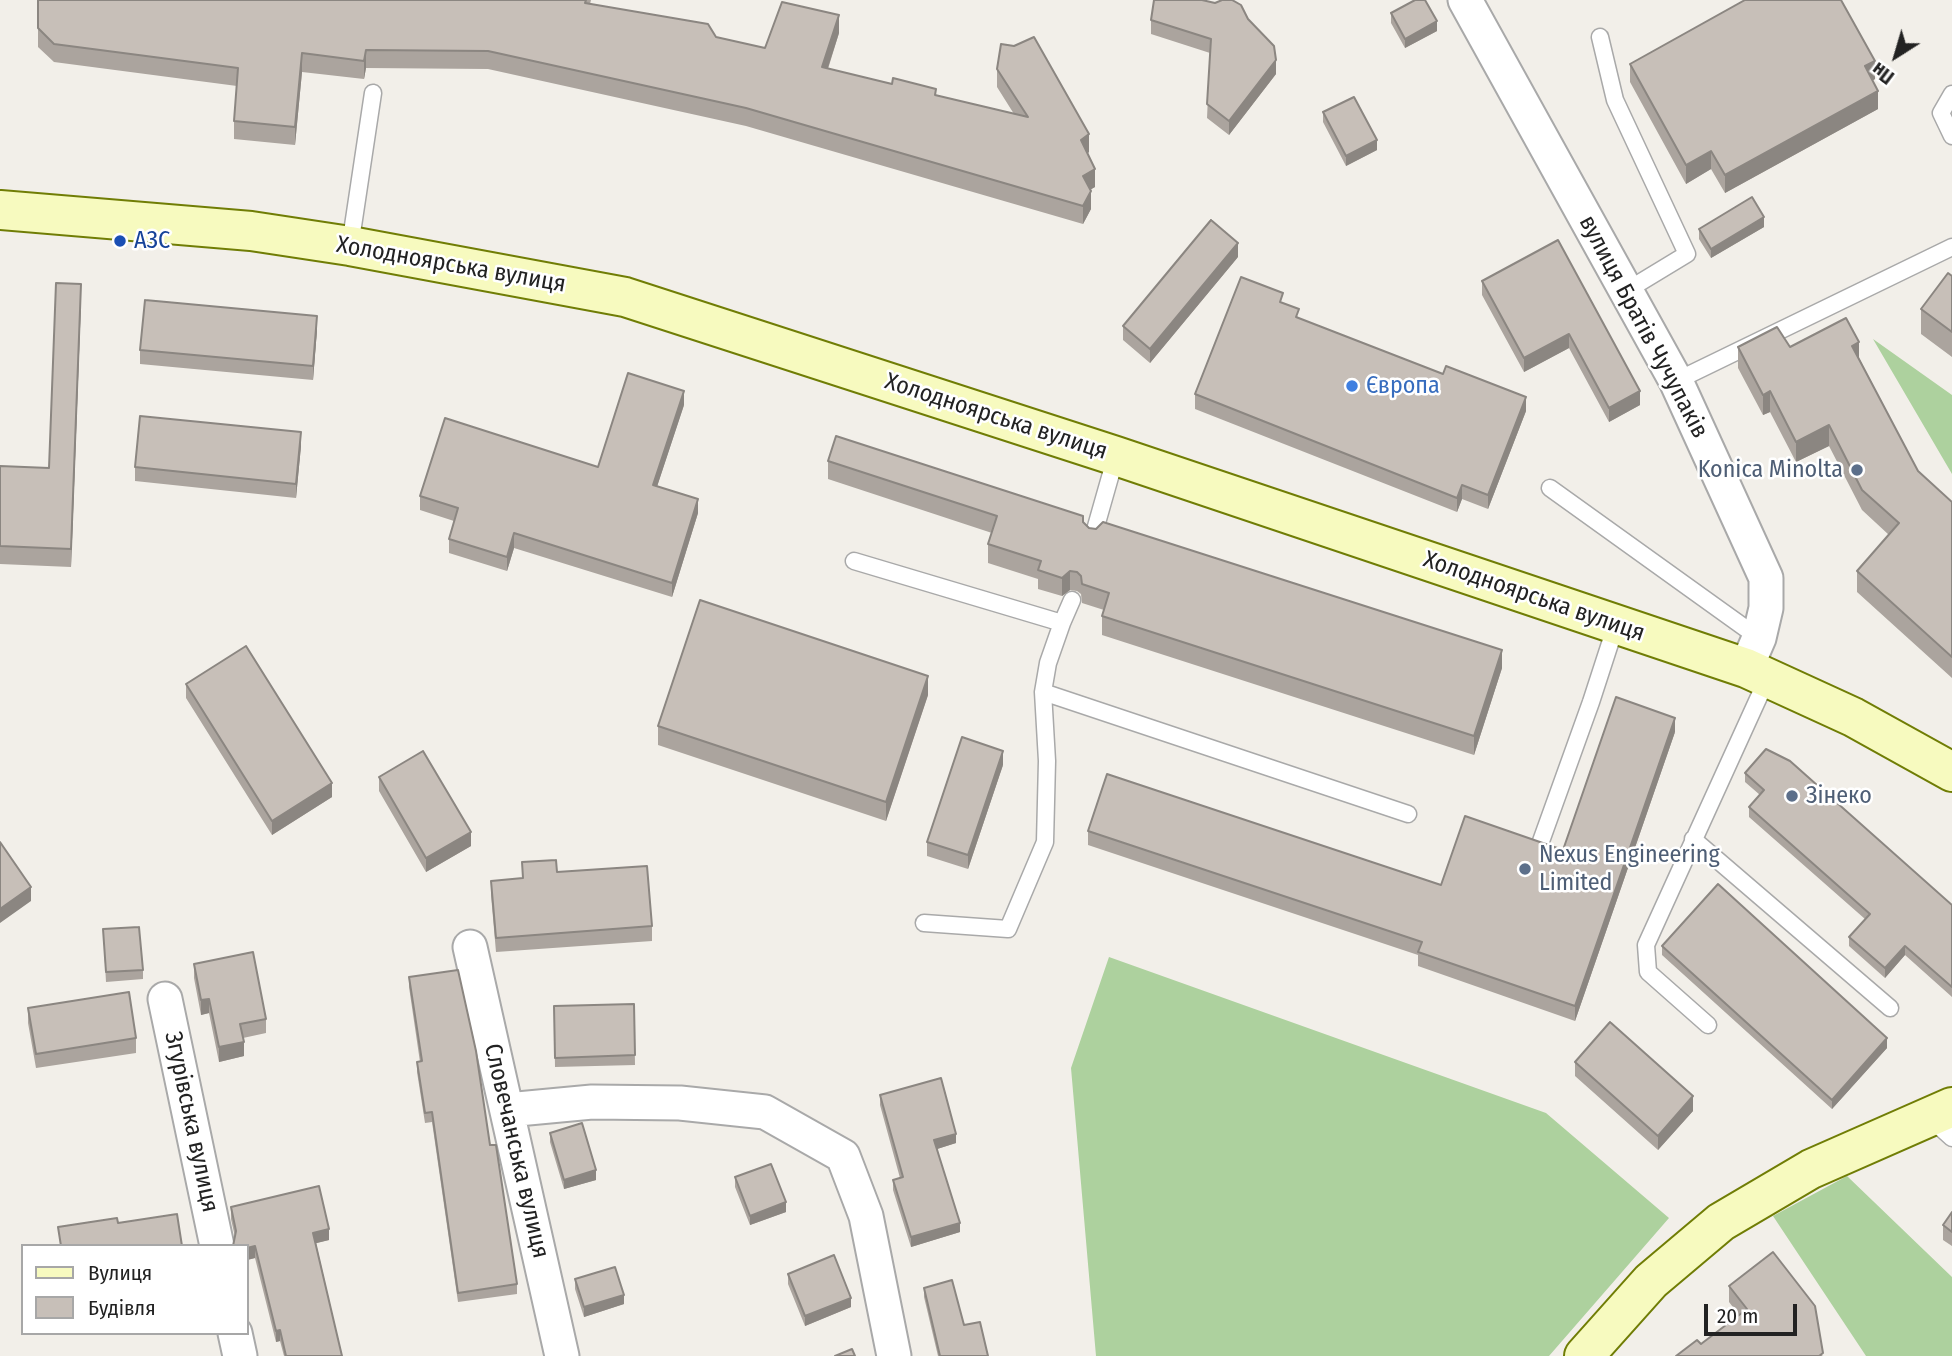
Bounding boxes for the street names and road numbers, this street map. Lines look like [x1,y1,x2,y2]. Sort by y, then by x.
street label: вулиця Братів Чучупаків [1572,211,1714,443]
street label: Холодноярська вулиця [334,231,568,299]
street label: Холодноярська вулиця [881,367,1111,467]
street label: Холодноярська вулиця [1420,546,1648,648]
street label: Згурівська вулиця [158,1029,224,1215]
street label: Словечанська вулиця [477,1041,555,1261]

